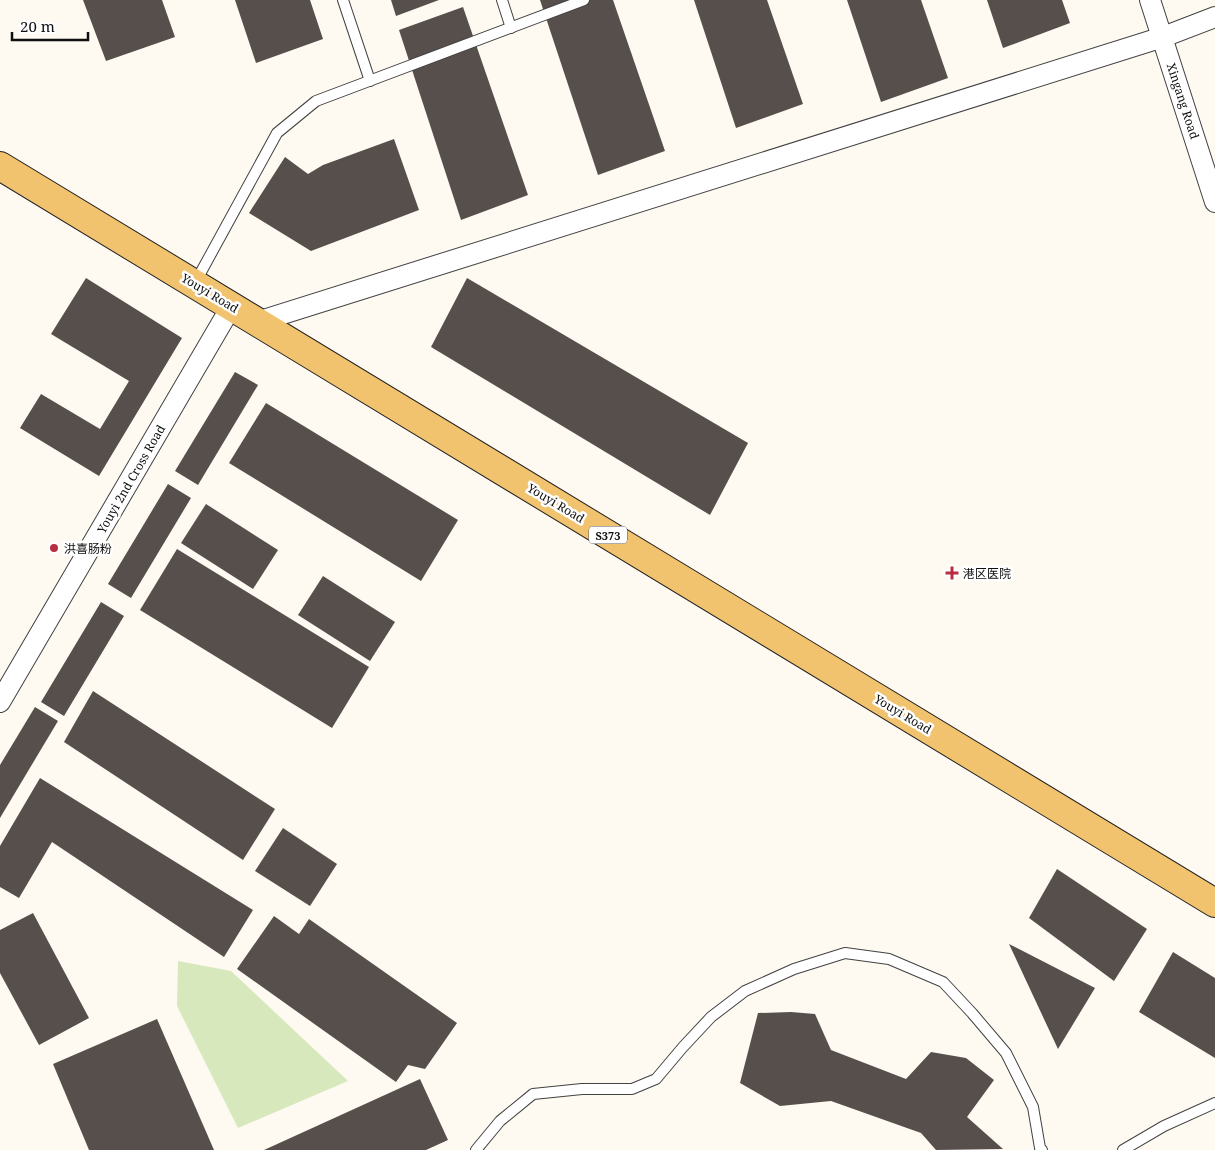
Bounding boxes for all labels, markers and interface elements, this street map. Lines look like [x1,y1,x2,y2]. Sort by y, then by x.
scale bar [12,10,89,42]
text: 20 m [20,16,55,36]
street label: Xingang Road [1163,61,1203,142]
street label: Youyi Road [177,269,242,317]
street label: Youyi 2nd Cross Road [92,421,169,537]
street label: Youyi Road [523,479,588,527]
road number: S373 [589,526,627,544]
place label: 洪喜肠粉 [64,540,112,557]
marker: 洪喜肠粉 [48,542,60,554]
place label: 港区医院 [963,565,1011,582]
marker: 港区医院 [945,566,959,580]
street label: Youyi Road [870,690,935,738]

